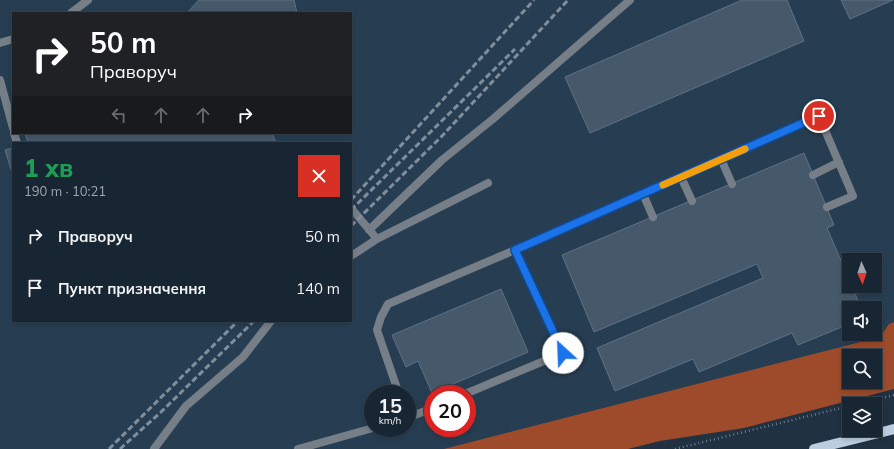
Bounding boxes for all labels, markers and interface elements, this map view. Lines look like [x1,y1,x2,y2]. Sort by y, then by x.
text: 50 m [90,25,156,60]
icon: right [24,28,76,80]
text: Праворуч [90,60,177,83]
pin [802,99,836,133]
icon: left [108,104,130,126]
icon: ahead [150,104,172,126]
icon: ahead [192,104,214,126]
icon: right [234,104,256,126]
icon: arrive [808,105,830,127]
text: 1 хв [24,153,73,183]
button: close [298,155,340,197]
text: 190 m · 10:21 [24,183,106,199]
icon: right [24,225,46,247]
text: Праворуч [58,227,133,246]
text: 50 m [305,227,340,246]
north arrow [842,253,882,293]
map controls [842,253,882,437]
icon: arrive [24,277,46,299]
text: Пункт призначення [58,279,206,298]
text: 140 m [296,279,340,298]
button: sound [842,301,882,341]
position arrow [542,332,584,374]
button: search [842,349,882,389]
speed limit sign: 20 [424,385,476,437]
text: 15 [378,393,402,418]
button: layers [842,397,882,437]
text: km/h [379,414,401,427]

